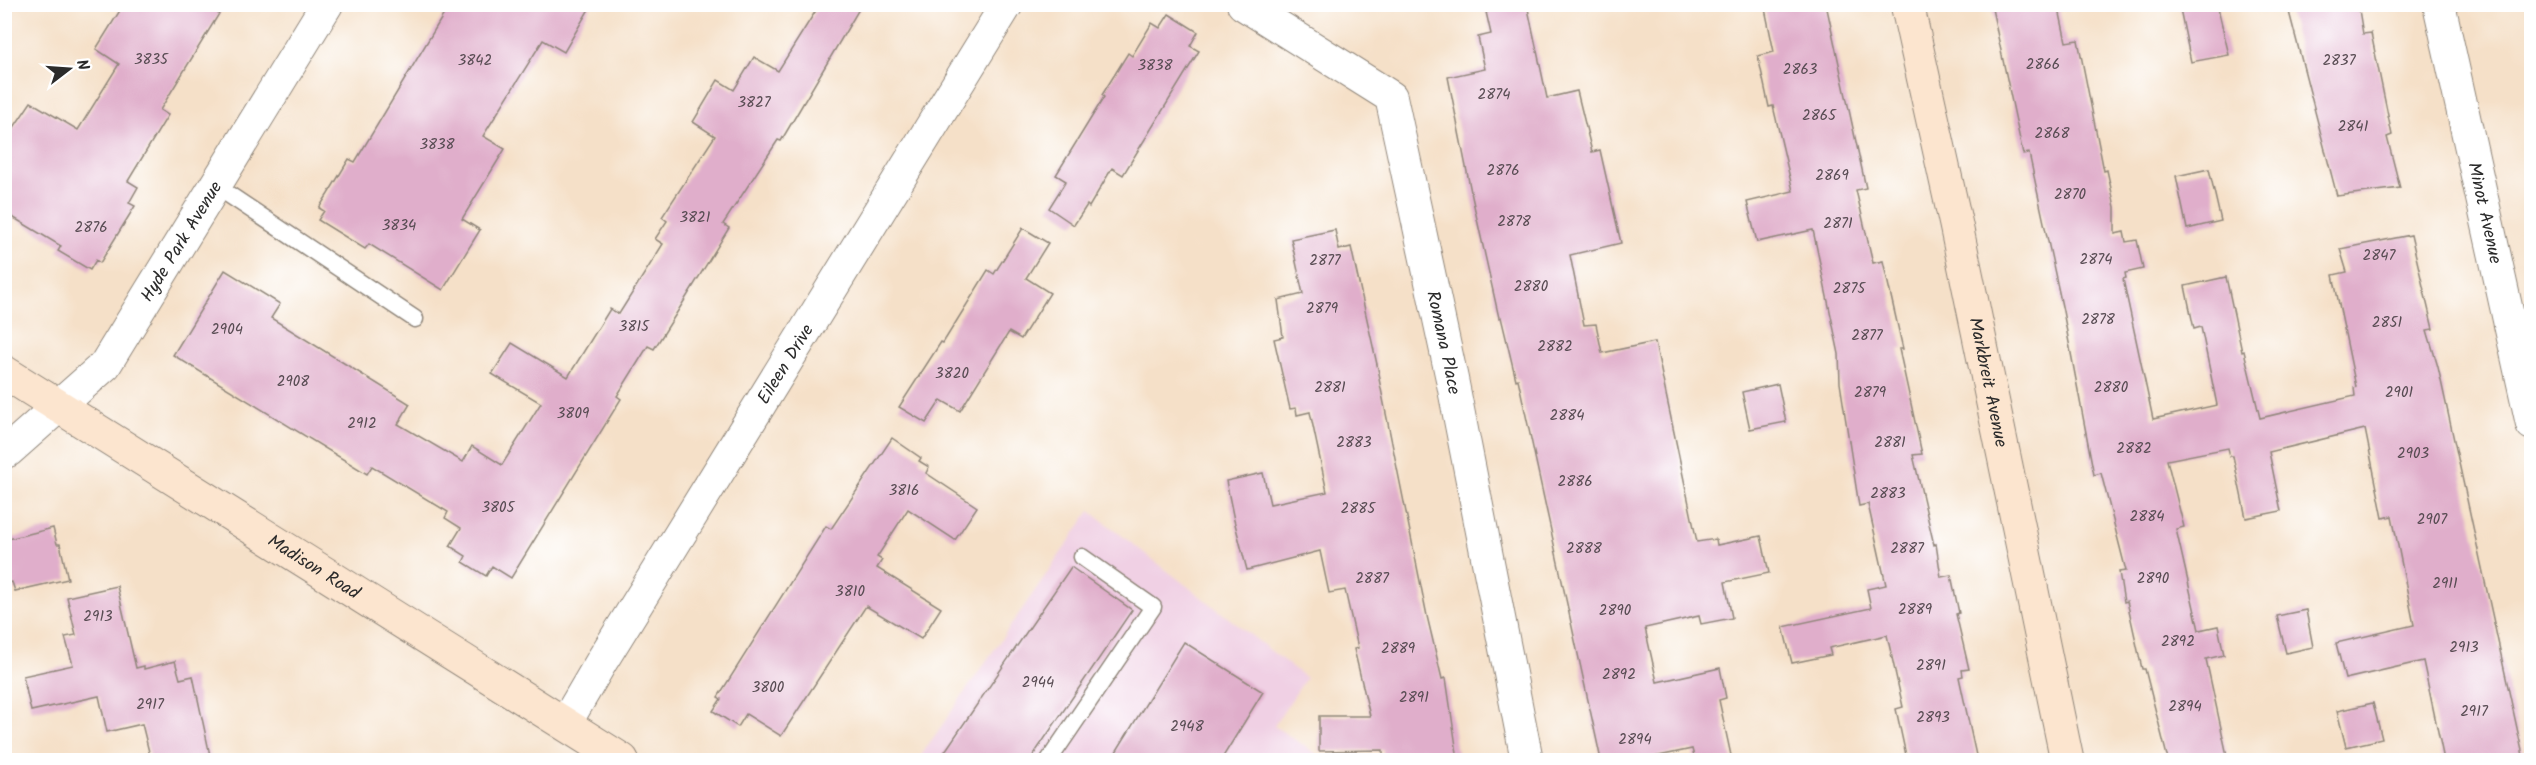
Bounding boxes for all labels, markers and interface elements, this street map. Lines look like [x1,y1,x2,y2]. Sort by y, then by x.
north arrow [39,39,99,99]
house number: 3835 [134,48,169,72]
house number: 3842 [458,49,492,73]
house number: 2837 [2322,49,2357,73]
house number: 2866 [2026,53,2060,77]
house number: 3838 [1137,54,1174,78]
text: N [68,57,95,74]
house number: 2863 [1783,58,1818,82]
house number: 2874 [1478,83,1510,107]
house number: 3827 [737,91,772,115]
house number: 2865 [1802,104,1837,128]
house number: 2841 [2338,115,2369,139]
house number: 2868 [2034,122,2071,146]
house number: 3838 [419,133,456,157]
house number: 2876 [1486,159,1520,183]
street label: Minot Avenue [2458,160,2509,267]
house number: 2869 [1815,164,1849,188]
street label: Hyde Park Avenue [134,176,231,308]
house number: 2870 [2054,183,2087,207]
house number: 3821 [679,206,711,230]
house number: 2878 [1497,210,1532,234]
house number: 2871 [1823,212,1853,236]
house number: 3834 [382,214,416,238]
house number: 2876 [74,216,108,240]
house number: 2847 [2363,244,2397,268]
house number: 2874 [2080,248,2112,272]
house number: 2877 [1309,249,1342,273]
house number: 2880 [1514,275,1549,299]
house number: 2875 [1833,277,1866,301]
street label: Romana Place [1417,288,1468,397]
house number: 2879 [1306,297,1339,321]
house number: 2878 [2081,308,2116,332]
house number: 2851 [2372,311,2403,335]
house number: 3815 [619,315,650,339]
street label: Markbreit Avenue [1960,315,2015,450]
house number: 2904 [211,318,243,342]
street label: Eileen Drive [750,319,822,411]
house number: 2877 [1851,324,1884,348]
house number: 2882 [1537,335,1573,359]
house number: 3820 [935,362,969,386]
house number: 2908 [277,370,310,394]
house number: 2881 [1314,376,1346,400]
house number: 2880 [2094,376,2129,400]
house number: 2879 [1854,381,1887,405]
house number: 2901 [2385,381,2413,405]
house number: 3809 [557,402,590,426]
house number: 2884 [1549,404,1585,428]
house number: 2912 [347,412,377,436]
house number: 2883 [1336,431,1372,455]
house number: 2881 [1874,431,1906,455]
house number: 2882 [2116,437,2152,461]
house number: 2903 [2397,442,2429,466]
house number: 2886 [1557,470,1593,494]
house number: 3816 [889,479,919,503]
house number: 2883 [1870,482,1906,506]
house number: 3805 [481,496,516,520]
house number: 2885 [1341,497,1376,521]
house number: 2884 [2129,505,2165,529]
house number: 2907 [2417,508,2448,532]
street label: Madison Road [261,528,366,609]
house number: 2888 [1566,537,1603,561]
house number: 2887 [1890,537,1925,561]
house number: 2887 [1355,567,1390,591]
house number: 2890 [2137,567,2170,591]
house number: 2911 [2432,572,2458,596]
house number: 3810 [835,580,865,604]
house number: 2889 [1898,598,1933,622]
house number: 2890 [1599,599,1632,623]
house number: 2913 [83,605,113,629]
house number: 2892 [2161,630,2195,654]
house number: 2913 [2449,636,2479,660]
house number: 2889 [1381,637,1416,661]
house number: 2891 [1916,654,1946,678]
house number: 2892 [1602,663,1636,687]
house number: 2944 [1022,671,1054,695]
house number: 3800 [752,676,785,700]
house number: 2891 [1399,686,1429,710]
house number: 2917 [136,693,165,717]
house number: 2894 [2168,695,2202,719]
house number: 2917 [2460,700,2489,724]
house number: 2893 [1916,706,1950,730]
house number: 2948 [1170,715,1205,739]
house number: 2894 [1618,728,1652,752]

